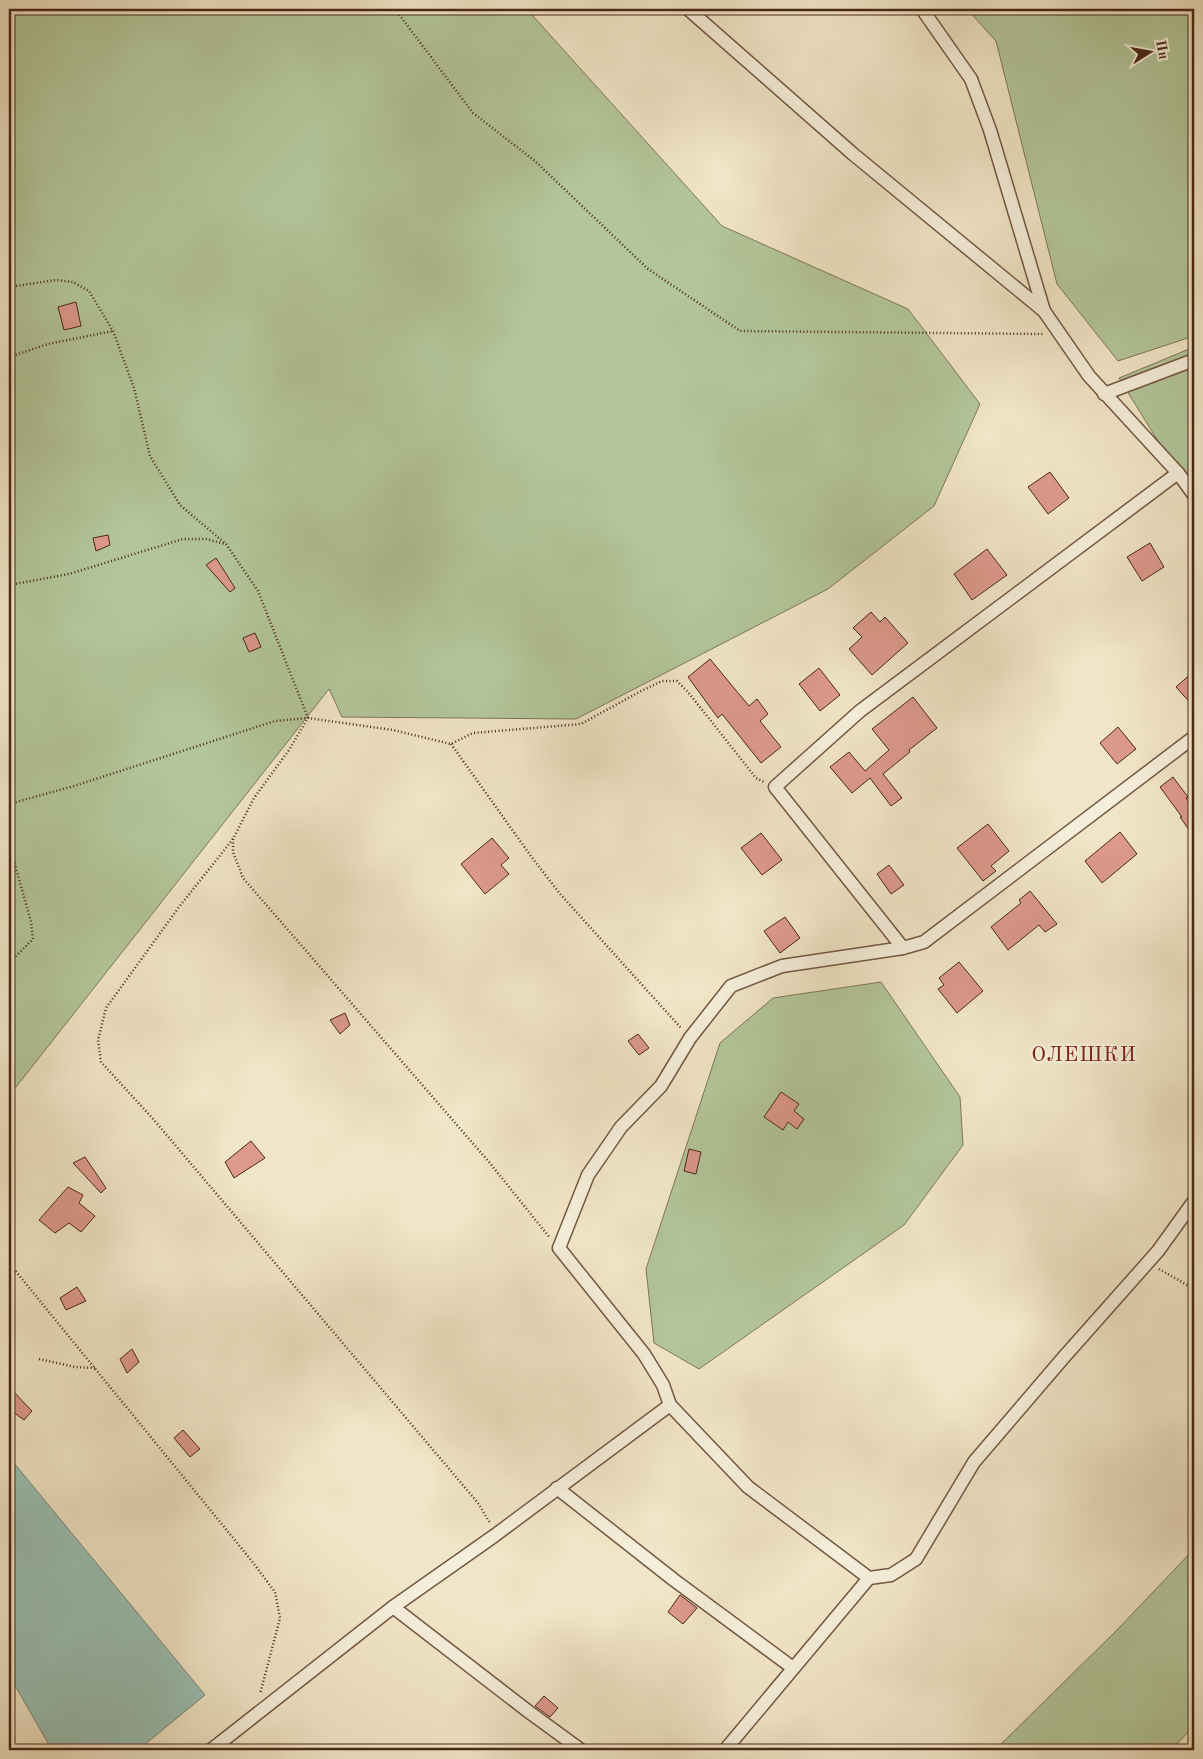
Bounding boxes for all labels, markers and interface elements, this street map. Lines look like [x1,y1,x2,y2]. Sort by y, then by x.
north arrow [1126,28,1176,78]
text: Пн [1153,39,1171,61]
district label: ОЛЕШКИ [1031,1045,1137,1066]

